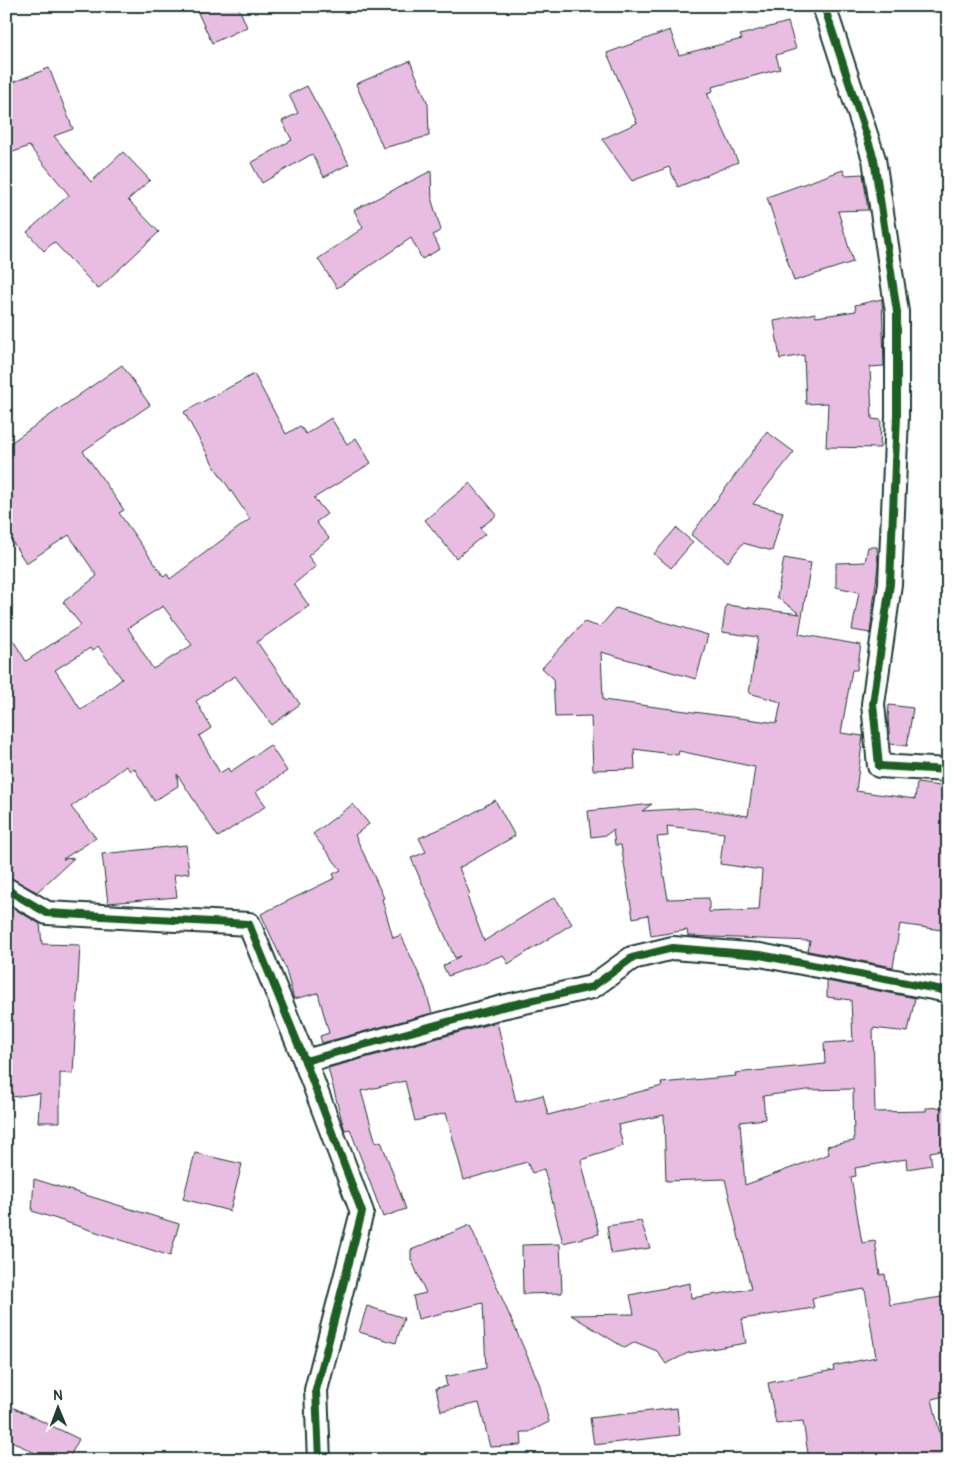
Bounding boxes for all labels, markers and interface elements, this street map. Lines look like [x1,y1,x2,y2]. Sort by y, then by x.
north arrow [32,1384,82,1434]
text: N [53,1387,63,1404]

